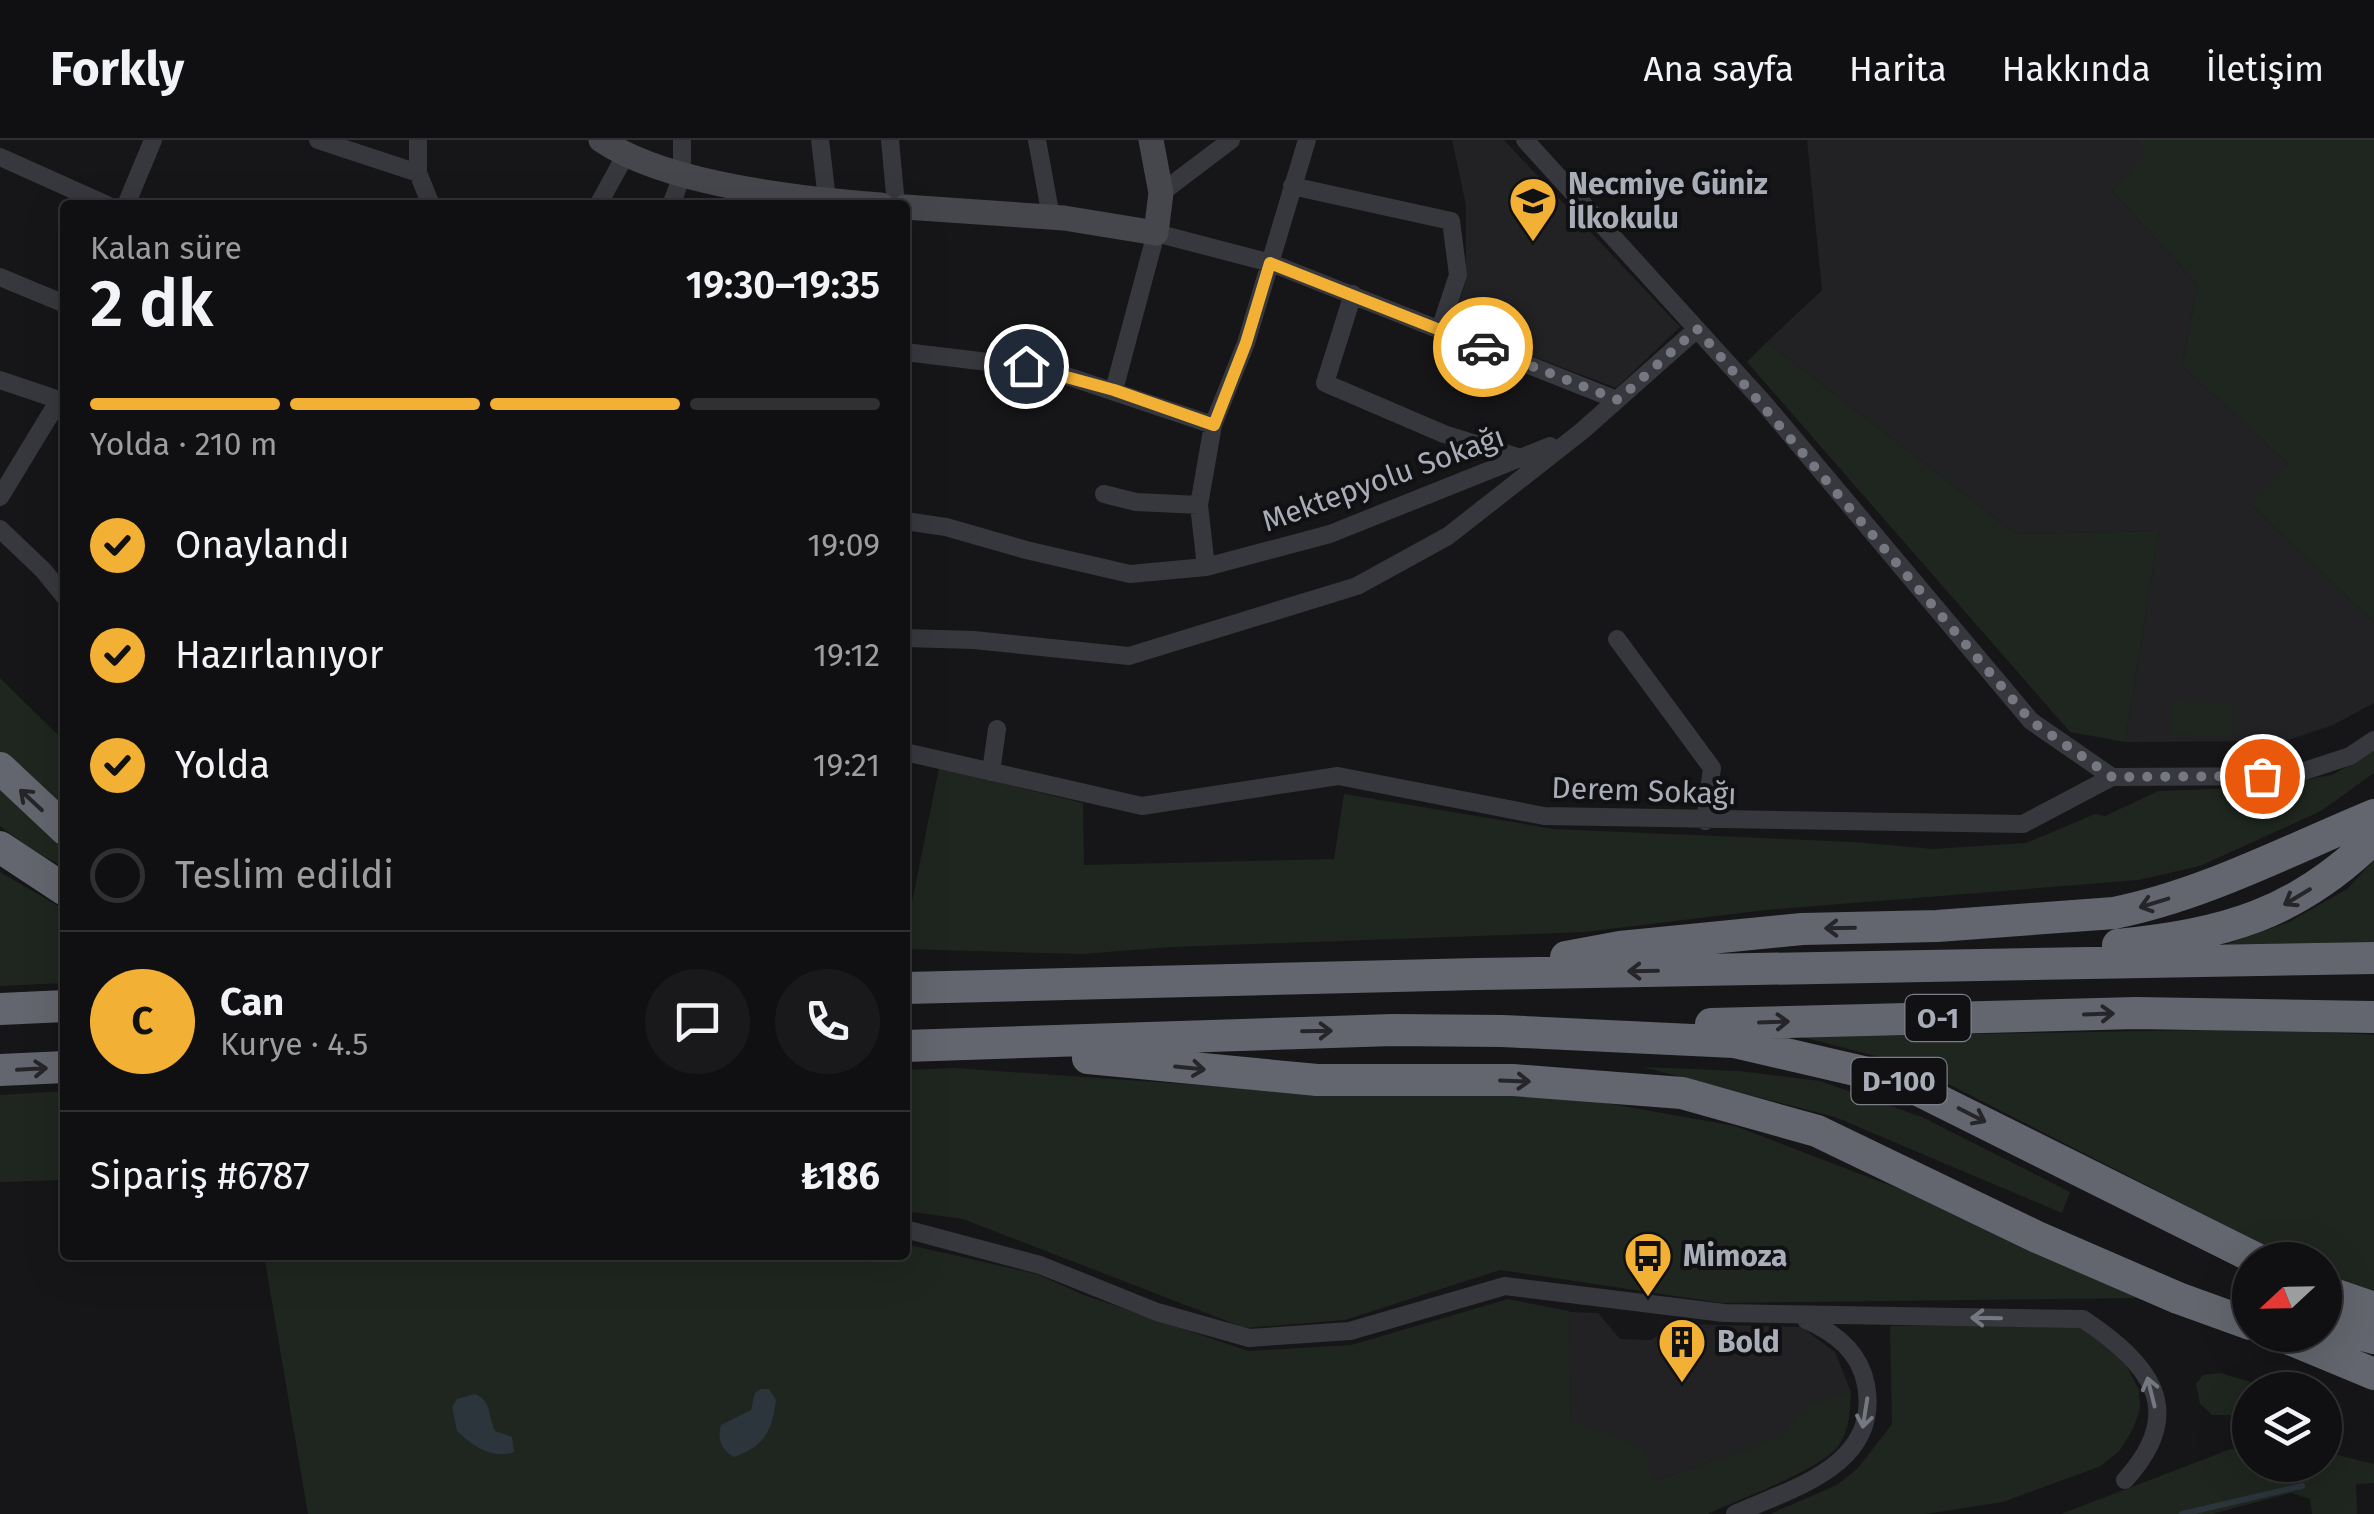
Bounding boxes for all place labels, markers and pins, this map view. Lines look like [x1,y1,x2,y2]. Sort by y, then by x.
place label: Necmiye Güniz İlkokulu [1568,166,1768,236]
school or university icon: Necmiye Güniz İlkokulu [1507,175,1559,243]
pin [984,324,1069,409]
pin [2220,734,2305,819]
bus stop icon: Mimoza [1622,1230,1674,1298]
place label: Mimoza [1683,1238,1787,1274]
building icon: Bold [1656,1316,1708,1384]
place label: Bold [1717,1324,1780,1360]

